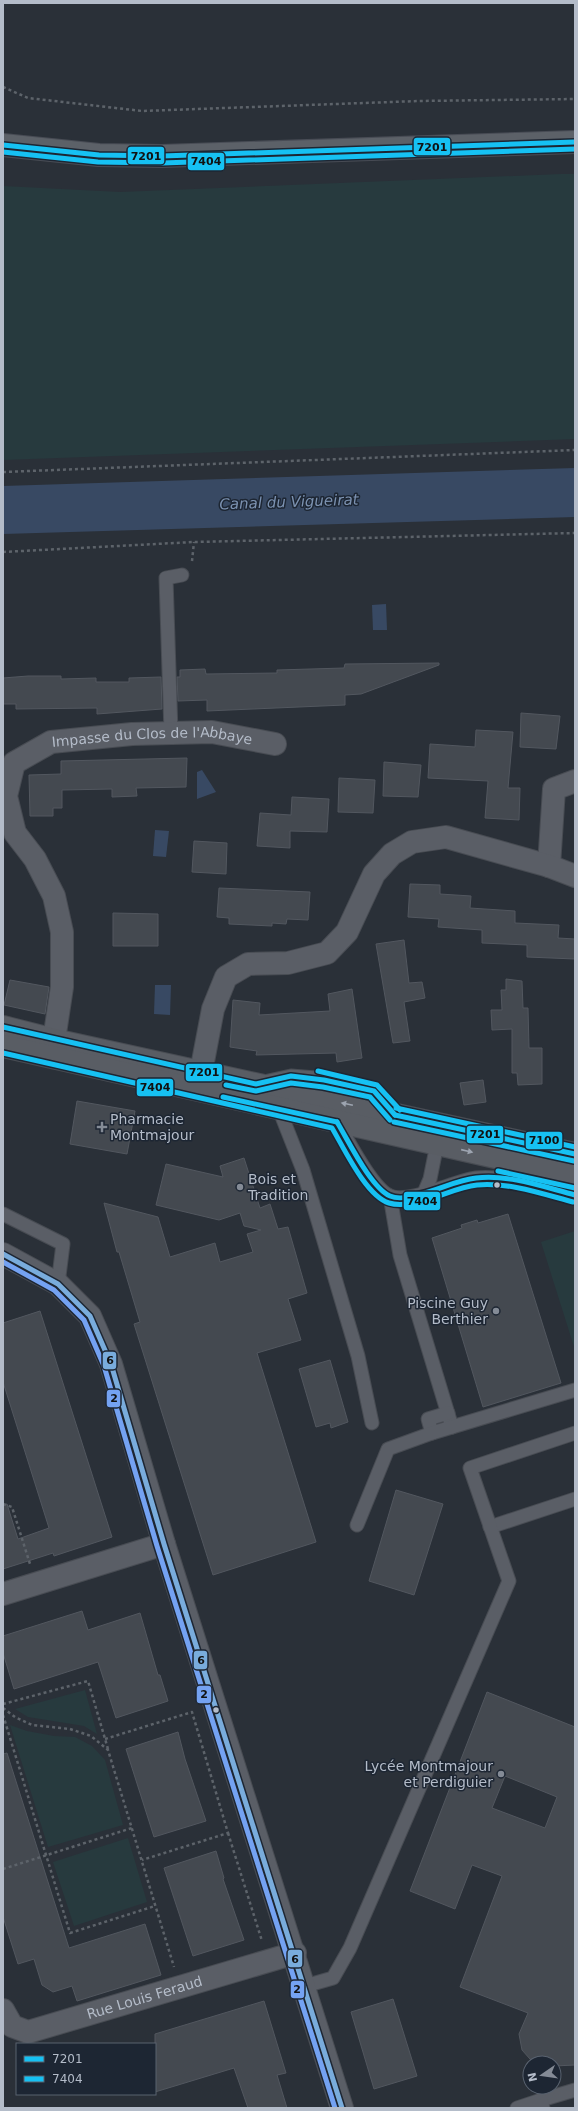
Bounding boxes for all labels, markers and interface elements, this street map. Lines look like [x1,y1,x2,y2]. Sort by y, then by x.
line badge: 7201 [413,137,451,156]
text: 7201 [417,141,447,154]
line badge: 7201 [127,146,165,165]
text: 7201 [131,150,161,163]
line badge: 7404 [187,152,225,171]
text: 7404 [191,155,222,168]
water label: Canal du Vigueirat [219,491,360,513]
street label: Impasse du Clos de l'Abbaye [51,724,254,750]
line badge: 7201 [185,1063,223,1082]
text: 7201 [189,1066,219,1079]
line badge: 7404 [136,1078,174,1097]
text: 7404 [140,1081,171,1094]
one-way arrow [341,1101,353,1107]
place label: Pharmacie Montmajour [110,1111,195,1143]
marker: Pharmacie Montmajour [97,1122,107,1132]
line badge: 7201 [466,1125,504,1144]
text: 7201 [470,1128,500,1141]
line badge: 7100 [525,1131,563,1150]
text: 7100 [529,1134,560,1147]
one-way arrow [461,1149,474,1155]
place label: Bois et Tradition [247,1171,308,1203]
unlabelled marker [492,1180,502,1190]
marker: Bois et Tradition [235,1182,245,1192]
line badge: 7404 [403,1191,441,1211]
text: 7404 [407,1195,438,1208]
place label: Piscine Guy Berthier [407,1295,488,1327]
marker: Piscine Guy Berthier [491,1306,501,1316]
line badge: 6 [102,1351,117,1370]
text: 6 [106,1354,114,1367]
line badge: 2 [106,1389,121,1408]
text: 2 [110,1392,118,1405]
line badge: 6 [193,1650,208,1670]
text: 6 [197,1654,205,1667]
line badge: 2 [196,1685,212,1704]
text: 2 [200,1688,208,1701]
unlabelled marker [211,1705,221,1715]
place label: Lycée Montmajour et Perdiguier [365,1758,493,1790]
marker: Lycée Montmajour et Perdiguier [496,1769,506,1779]
line badge: 6 [287,1949,303,1968]
text: 6 [291,1953,299,1966]
street label: Rue Louis Feraud [85,1973,204,2022]
line badge: 2 [290,1980,305,1999]
text: 2 [293,1983,301,1996]
legend [16,2043,156,2095]
text: 7201 [52,2052,83,2066]
north arrow [522,2055,562,2095]
text: N [525,2071,540,2083]
text: 7404 [52,2072,83,2086]

